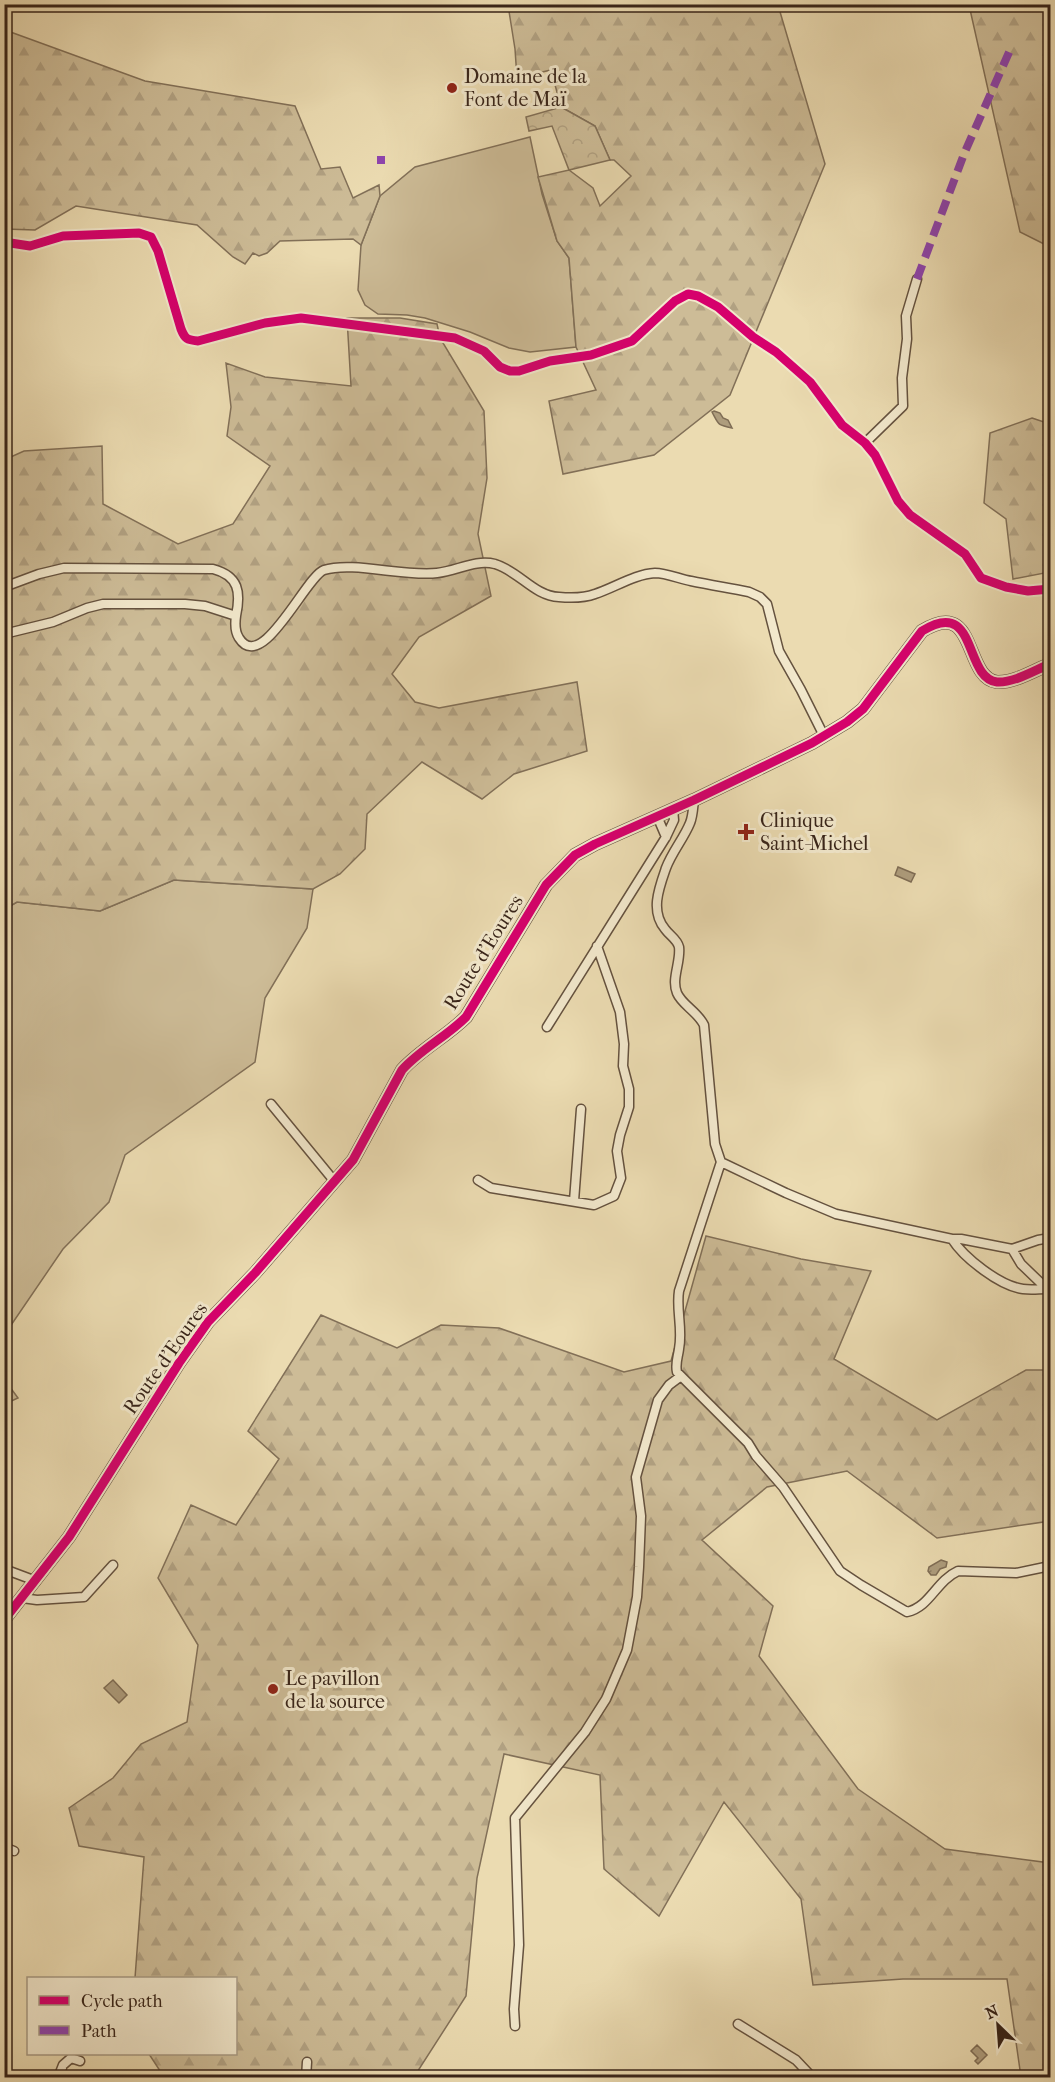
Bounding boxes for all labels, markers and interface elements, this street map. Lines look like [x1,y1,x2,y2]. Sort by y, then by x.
place label: Domaine de la Font de Maï [464,65,587,111]
marker: Domaine de la Font de Maï [445,81,459,95]
place label: Clinique Saint-Michel [760,809,869,855]
marker: Clinique Saint-Michel [737,823,755,841]
street label: Route d'Eoures [439,891,528,1014]
street label: Route d'Eoures [118,1298,212,1419]
place label: Le pavillon de la source [285,1667,385,1713]
marker: Le pavillon de la source [266,1682,280,1696]
legend [27,1977,237,2055]
text: Cycle path [81,1991,162,2012]
north arrow [968,1995,1028,2055]
text: N [982,2000,1002,2023]
text: Path [81,2021,117,2042]

